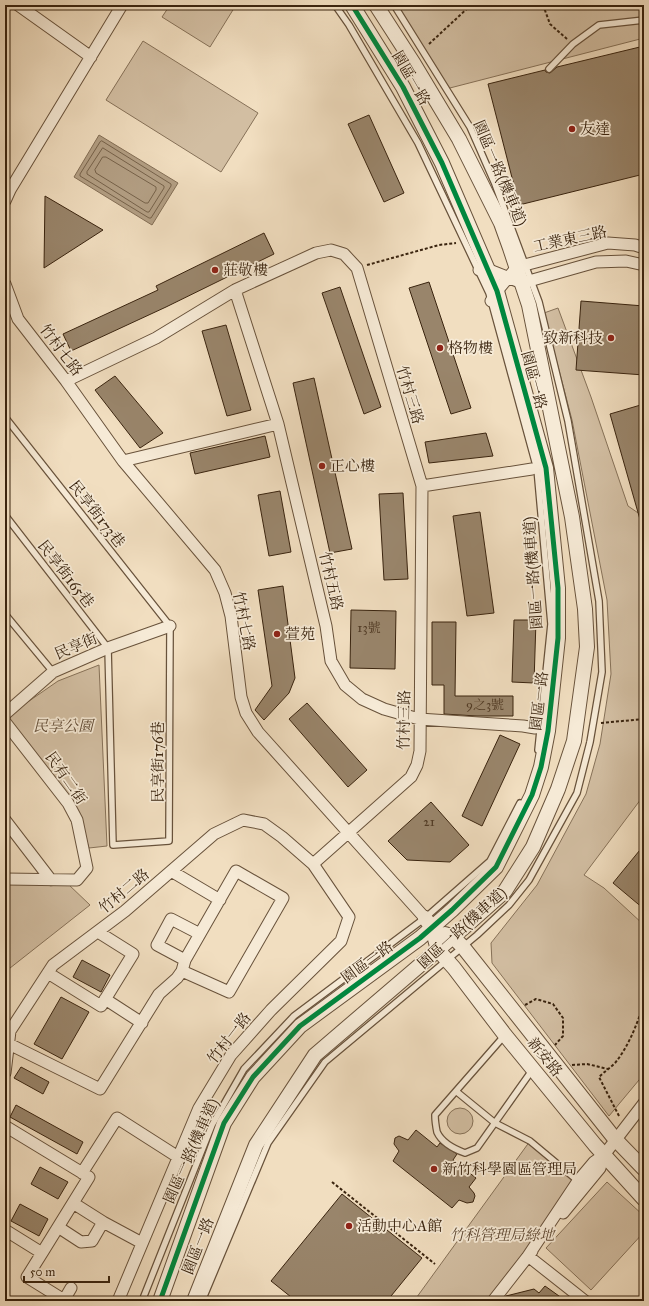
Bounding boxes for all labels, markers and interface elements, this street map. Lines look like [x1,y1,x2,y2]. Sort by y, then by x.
street label: 園區一路 [388,48,434,108]
street label: 園區一路(機車道) [469,117,530,229]
place label: 友達 [580,120,610,138]
marker: 友達 [567,124,577,134]
street label: 工業東三路 [531,222,609,256]
place label: 莊敬樓 [223,261,268,279]
marker: 莊敬樓 [210,265,220,275]
street label: 竹村七路 [36,321,86,379]
place label: 致新科技 [543,329,603,347]
marker: 致新科技 [606,333,616,343]
place label: 格物樓 [448,339,493,357]
marker: 格物樓 [435,343,445,353]
street label: 園區一路 [518,349,550,411]
street label: 竹村三路 [393,364,427,426]
place label: 正心樓 [330,457,375,475]
marker: 正心樓 [317,461,327,471]
street label: 民享街173巷 [65,477,129,551]
street label: 園區一路(機車道) [520,516,547,630]
street label: 民享街165巷 [34,537,98,611]
street label: 竹村五路 [315,550,347,612]
street label: 竹村七路 [229,590,259,652]
house number: 13號 [357,620,381,636]
place label: 萱苑 [285,625,315,643]
street label: 民享街 [52,629,100,663]
marker: 萱苑 [272,629,282,639]
street label: 園區一路 [526,670,552,732]
street label: 竹村三路 [394,690,414,750]
house number: 9之3號 [466,697,504,713]
park label: 民享公園 [33,717,95,735]
street label: 民享街176巷 [149,721,167,803]
street label: 民有二街 [41,748,91,808]
house number: 21 [423,814,435,830]
street label: 竹村二路 [95,865,153,917]
street label: 園區一路(機車道) [414,883,511,973]
street label: 園區一路 [337,937,397,987]
street label: 竹村一路 [203,1009,255,1067]
street label: 新安路 [524,1034,566,1080]
street label: 園區一路(機車道) [160,1096,223,1207]
place label: 新竹科學園區管理局 [442,1160,577,1178]
marker: 新竹科學園區管理局 [429,1164,439,1174]
street label: 園區一路 [178,1215,218,1277]
place label: 活動中心A館 [357,1217,442,1235]
marker: 活動中心A館 [344,1221,354,1231]
park label: 竹科管理局綠地 [449,1226,556,1244]
scale bar [24,1258,109,1284]
text: 50 m [30,1265,55,1279]

